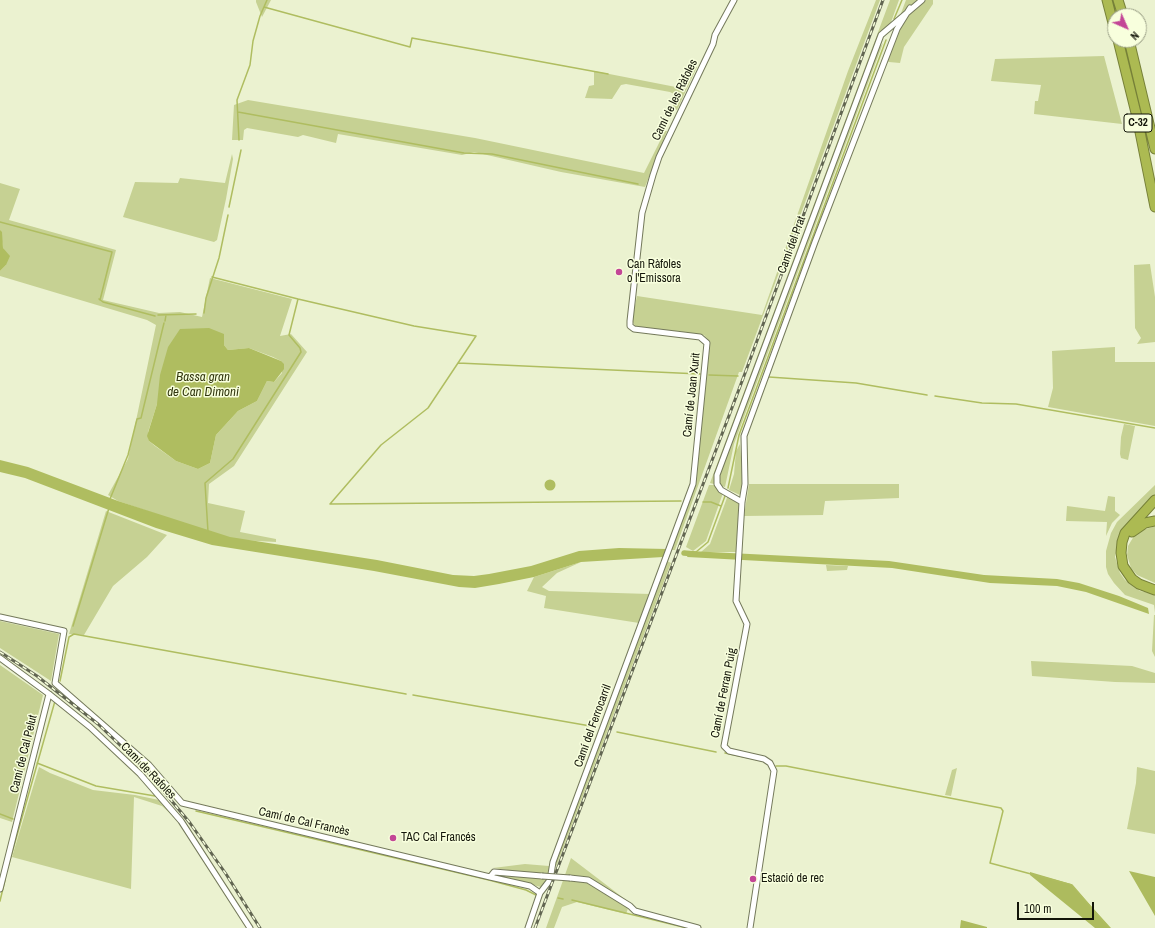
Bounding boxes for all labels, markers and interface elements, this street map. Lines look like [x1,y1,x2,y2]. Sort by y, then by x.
north arrow [1107,8,1147,48]
text: N [1128,29,1142,43]
street label: Camí de les Ràfoles [649,57,701,143]
road number: C-32 [1124,114,1152,132]
street label: Camí del Prat [775,214,809,276]
place label: Can Ràfoles o l'Emissora [627,258,681,286]
marker: Can Ràfoles o l'Emissora [614,267,624,277]
street label: Camí de Joan Xurit [680,352,704,438]
water label: Bassa gran de Can Dimoni [167,370,239,401]
street label: Camí de Ferran Puig [708,647,740,739]
street label: Camí del Ferrocarril [571,683,615,769]
street label: Camí de Cal Pelut [7,714,41,794]
street label: Camí de Rafoles [117,740,179,802]
street label: Camí de Cal Francès [257,805,351,839]
place label: TAC Cal Francés [401,831,476,845]
marker: TAC Cal Francés [388,833,398,843]
place label: Estació de rec [761,872,824,886]
marker: Estació de rec [748,874,758,884]
scale bar [1019,894,1096,920]
text: 100 m [1024,901,1051,917]

